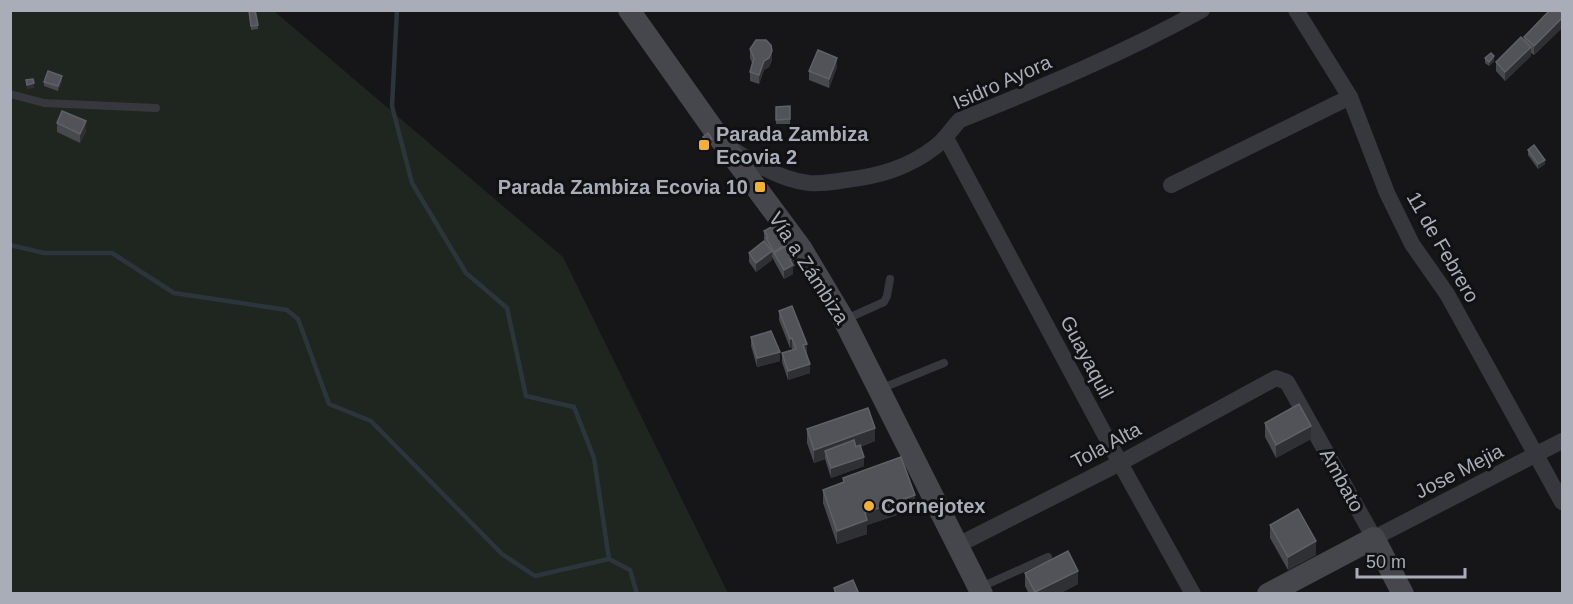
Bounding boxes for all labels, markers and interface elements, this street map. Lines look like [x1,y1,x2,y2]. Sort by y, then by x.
street label: Isidro Ayora [949,50,1055,113]
place label: Parada Zambiza Ecovia 2 [716,123,869,168]
marker: Parada Zambiza Ecovia 2 [697,138,711,152]
place label: Parada Zambiza Ecovia 10 [498,176,748,198]
marker: Parada Zambiza Ecovia 10 [753,180,767,194]
street label: 11 de Febrero [1402,188,1484,306]
street label: Vía a Zámbiza [765,208,854,329]
street label: Guayaquil [1056,312,1118,402]
street label: Tola Alta [1067,417,1145,472]
street label: Jose Mejia [1411,439,1507,503]
street label: Ambato [1316,445,1368,515]
place label: Cornejotex [881,495,985,517]
marker: Cornejotex [862,499,876,513]
scale bar [1357,541,1465,579]
text: 50 m [1366,552,1406,572]

